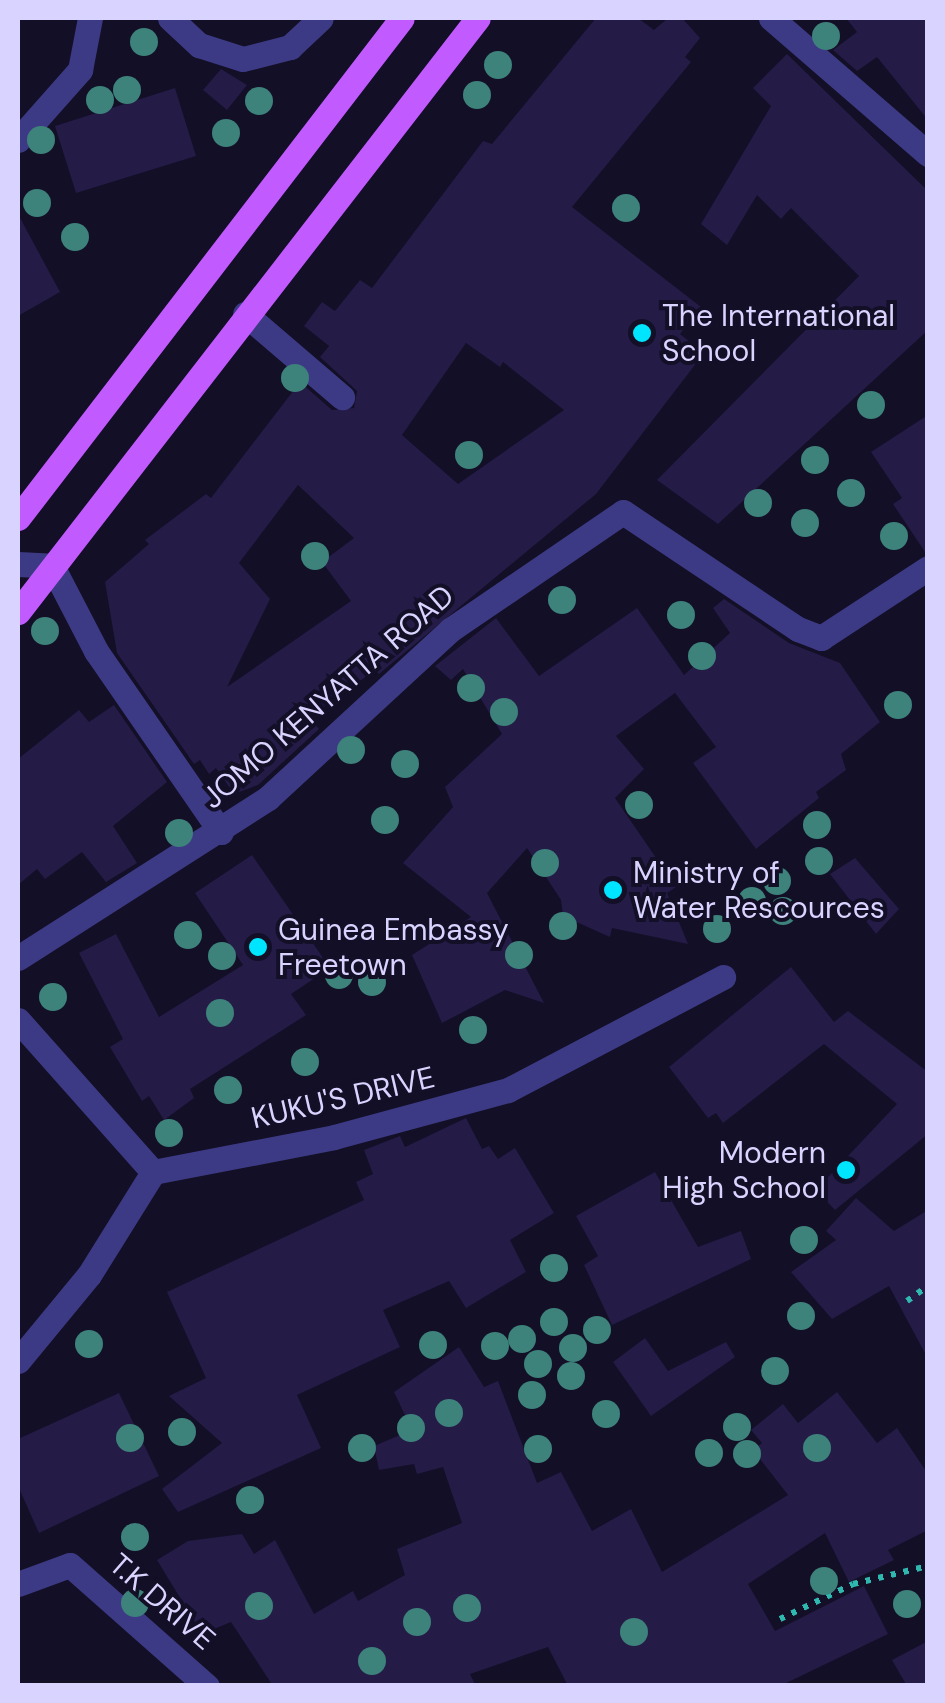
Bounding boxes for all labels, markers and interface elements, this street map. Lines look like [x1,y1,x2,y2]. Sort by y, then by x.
place label: The International School [662,298,895,368]
marker: The International School [631,322,653,344]
street label: JOMO KENYATTA ROAD [195,578,461,816]
place label: Ministry of Water Rescources [633,855,885,926]
marker: Ministry of Water Rescources [602,879,624,901]
place label: Guinea Embassy Freetown [278,912,509,982]
marker: Guinea Embassy Freetown [247,936,269,958]
street label: KUKU'S DRIVE [248,1059,438,1137]
place label: Modern High School [662,1135,826,1206]
marker: Modern High School [835,1159,857,1181]
street label: T.K DRIVE [102,1546,222,1658]

